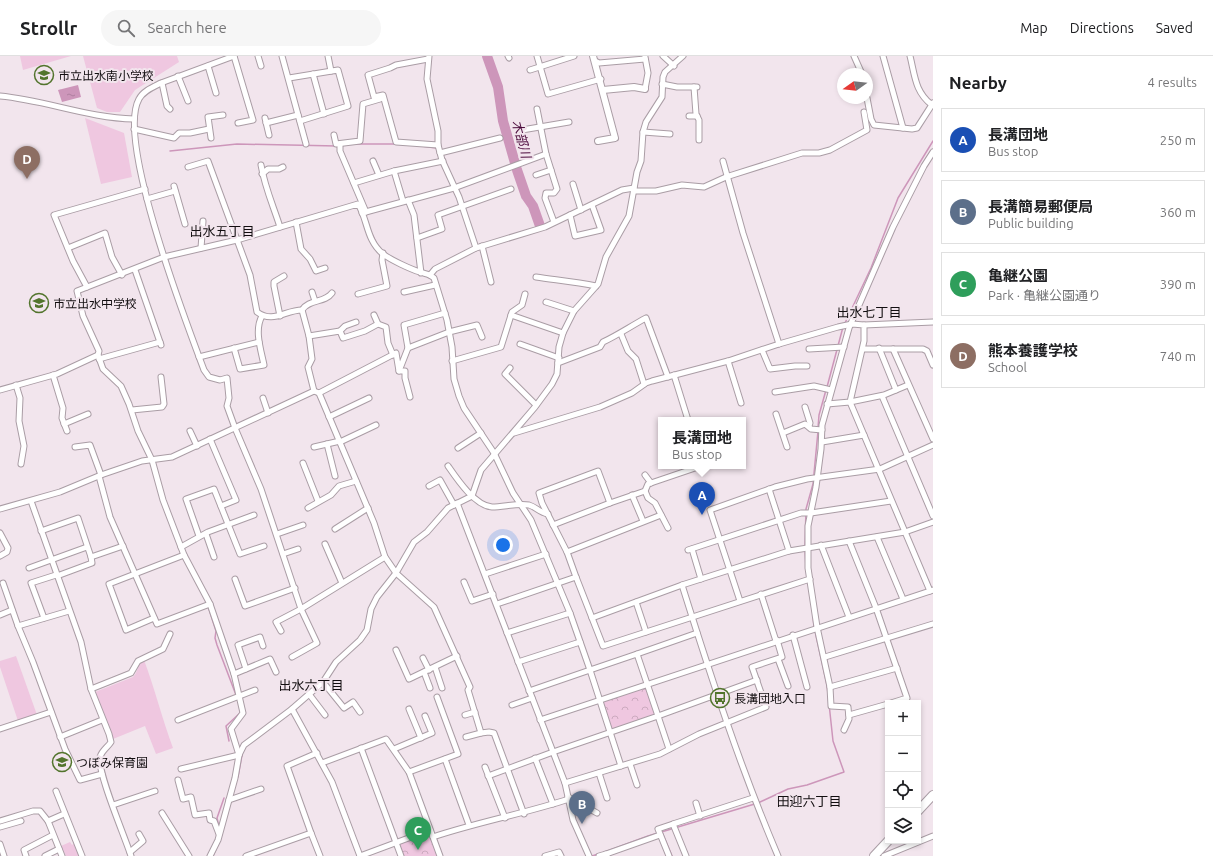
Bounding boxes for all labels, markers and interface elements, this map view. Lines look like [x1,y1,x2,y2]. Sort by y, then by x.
search box [101,10,381,46]
text: Strollr [20,17,77,39]
icon: search [115,17,137,39]
text: Search here [147,19,227,36]
text: Map [1020,20,1048,36]
text: Directions [1070,20,1134,36]
text: Saved [1156,20,1193,36]
school or university icon: 市立出水南小学校 [33,64,55,86]
north arrow [837,68,873,104]
place label: 市立出水南小学校 [58,69,154,82]
text: Nearby [949,73,1007,92]
text: 4 results [1147,75,1197,89]
water label: 木部川 [510,118,534,162]
text: 長溝団地 [988,126,1048,143]
text: A [958,133,968,147]
text: 250 m [1160,133,1196,147]
text: Bus stop [988,144,1038,158]
pin: D [14,146,40,179]
text: 長溝簡易郵便局 [988,198,1093,215]
text: B [959,205,967,219]
text: 360 m [1160,205,1196,219]
text: Public building [988,216,1074,230]
district label: 出水五丁目 [189,224,255,238]
text: 亀継公園 [988,267,1048,284]
text: C [959,277,967,291]
text: 390 m [1160,277,1196,291]
text: Park · 亀継公園通り [988,288,1101,302]
school or university icon: 市立出水中学校 [28,292,50,314]
place label: 市立出水中学校 [53,297,137,310]
district label: 出水七丁目 [836,305,902,319]
text: 熊本養護学校 [988,342,1078,359]
text: D [958,349,968,363]
text: 740 m [1160,349,1196,363]
text: School [988,360,1027,374]
popup [658,417,746,469]
text: 長溝団地 [672,429,732,446]
text: Bus stop [672,447,722,461]
pin: A [689,482,715,515]
your location [493,535,513,555]
district label: 出水六丁目 [278,678,344,692]
bus stop icon: 長溝団地入口 [709,687,731,709]
place label: 長溝団地入口 [734,692,806,705]
map controls [885,700,921,844]
button: + [885,700,921,736]
button: − [885,736,921,772]
school or university icon: つぼみ保育園 [51,751,73,773]
place label: つぼみ保育園 [76,756,148,769]
button: locate [885,772,921,808]
pin: B [569,791,595,824]
district label: 田迎六丁目 [776,794,842,808]
button: layers [885,808,921,844]
pin: C [405,817,431,850]

